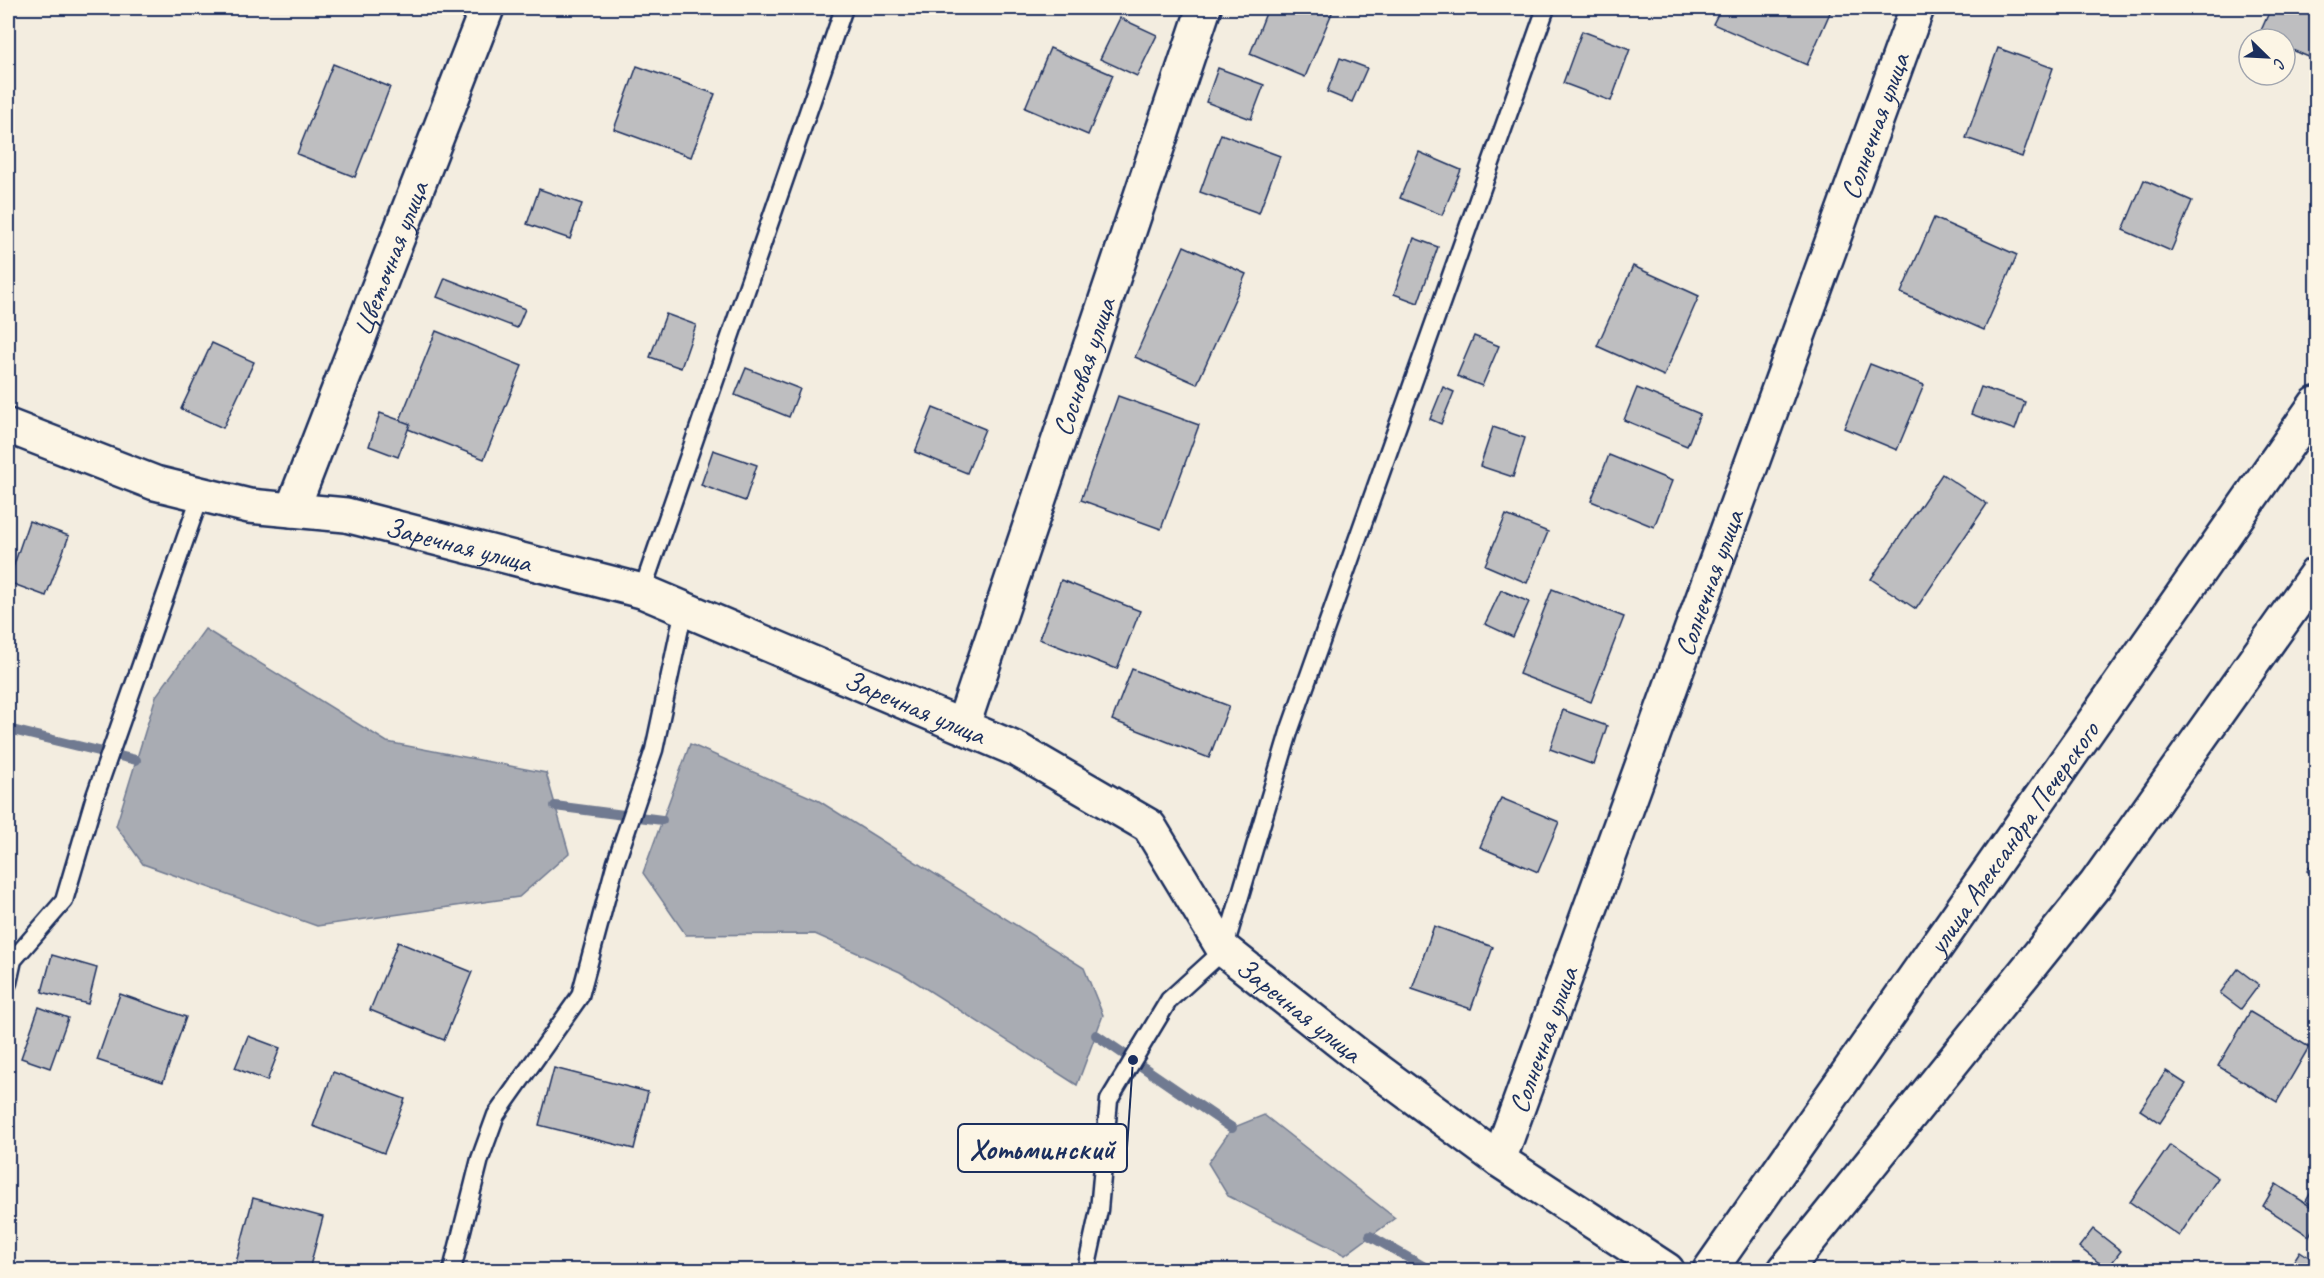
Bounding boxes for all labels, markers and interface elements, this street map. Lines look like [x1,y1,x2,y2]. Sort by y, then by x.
north arrow [2237,27,2297,87]
street label: Солнечная улица [1832,46,1917,204]
text: С [2268,55,2291,72]
street label: Цветочная улица [344,174,436,341]
street label: Сосновая улица [1044,292,1123,440]
street label: Солнечная улица [1666,503,1752,661]
street label: Заречная улица [382,508,537,580]
street label: Заречная улица [839,661,993,752]
street label: улица Александра Печерского [1918,712,2108,962]
street label: Заречная улица [1230,949,1370,1071]
street label: Солнечная улица [1500,960,1586,1118]
callout: Хотьминский [958,1124,1127,1172]
text: Хотьминский [969,1130,1117,1168]

